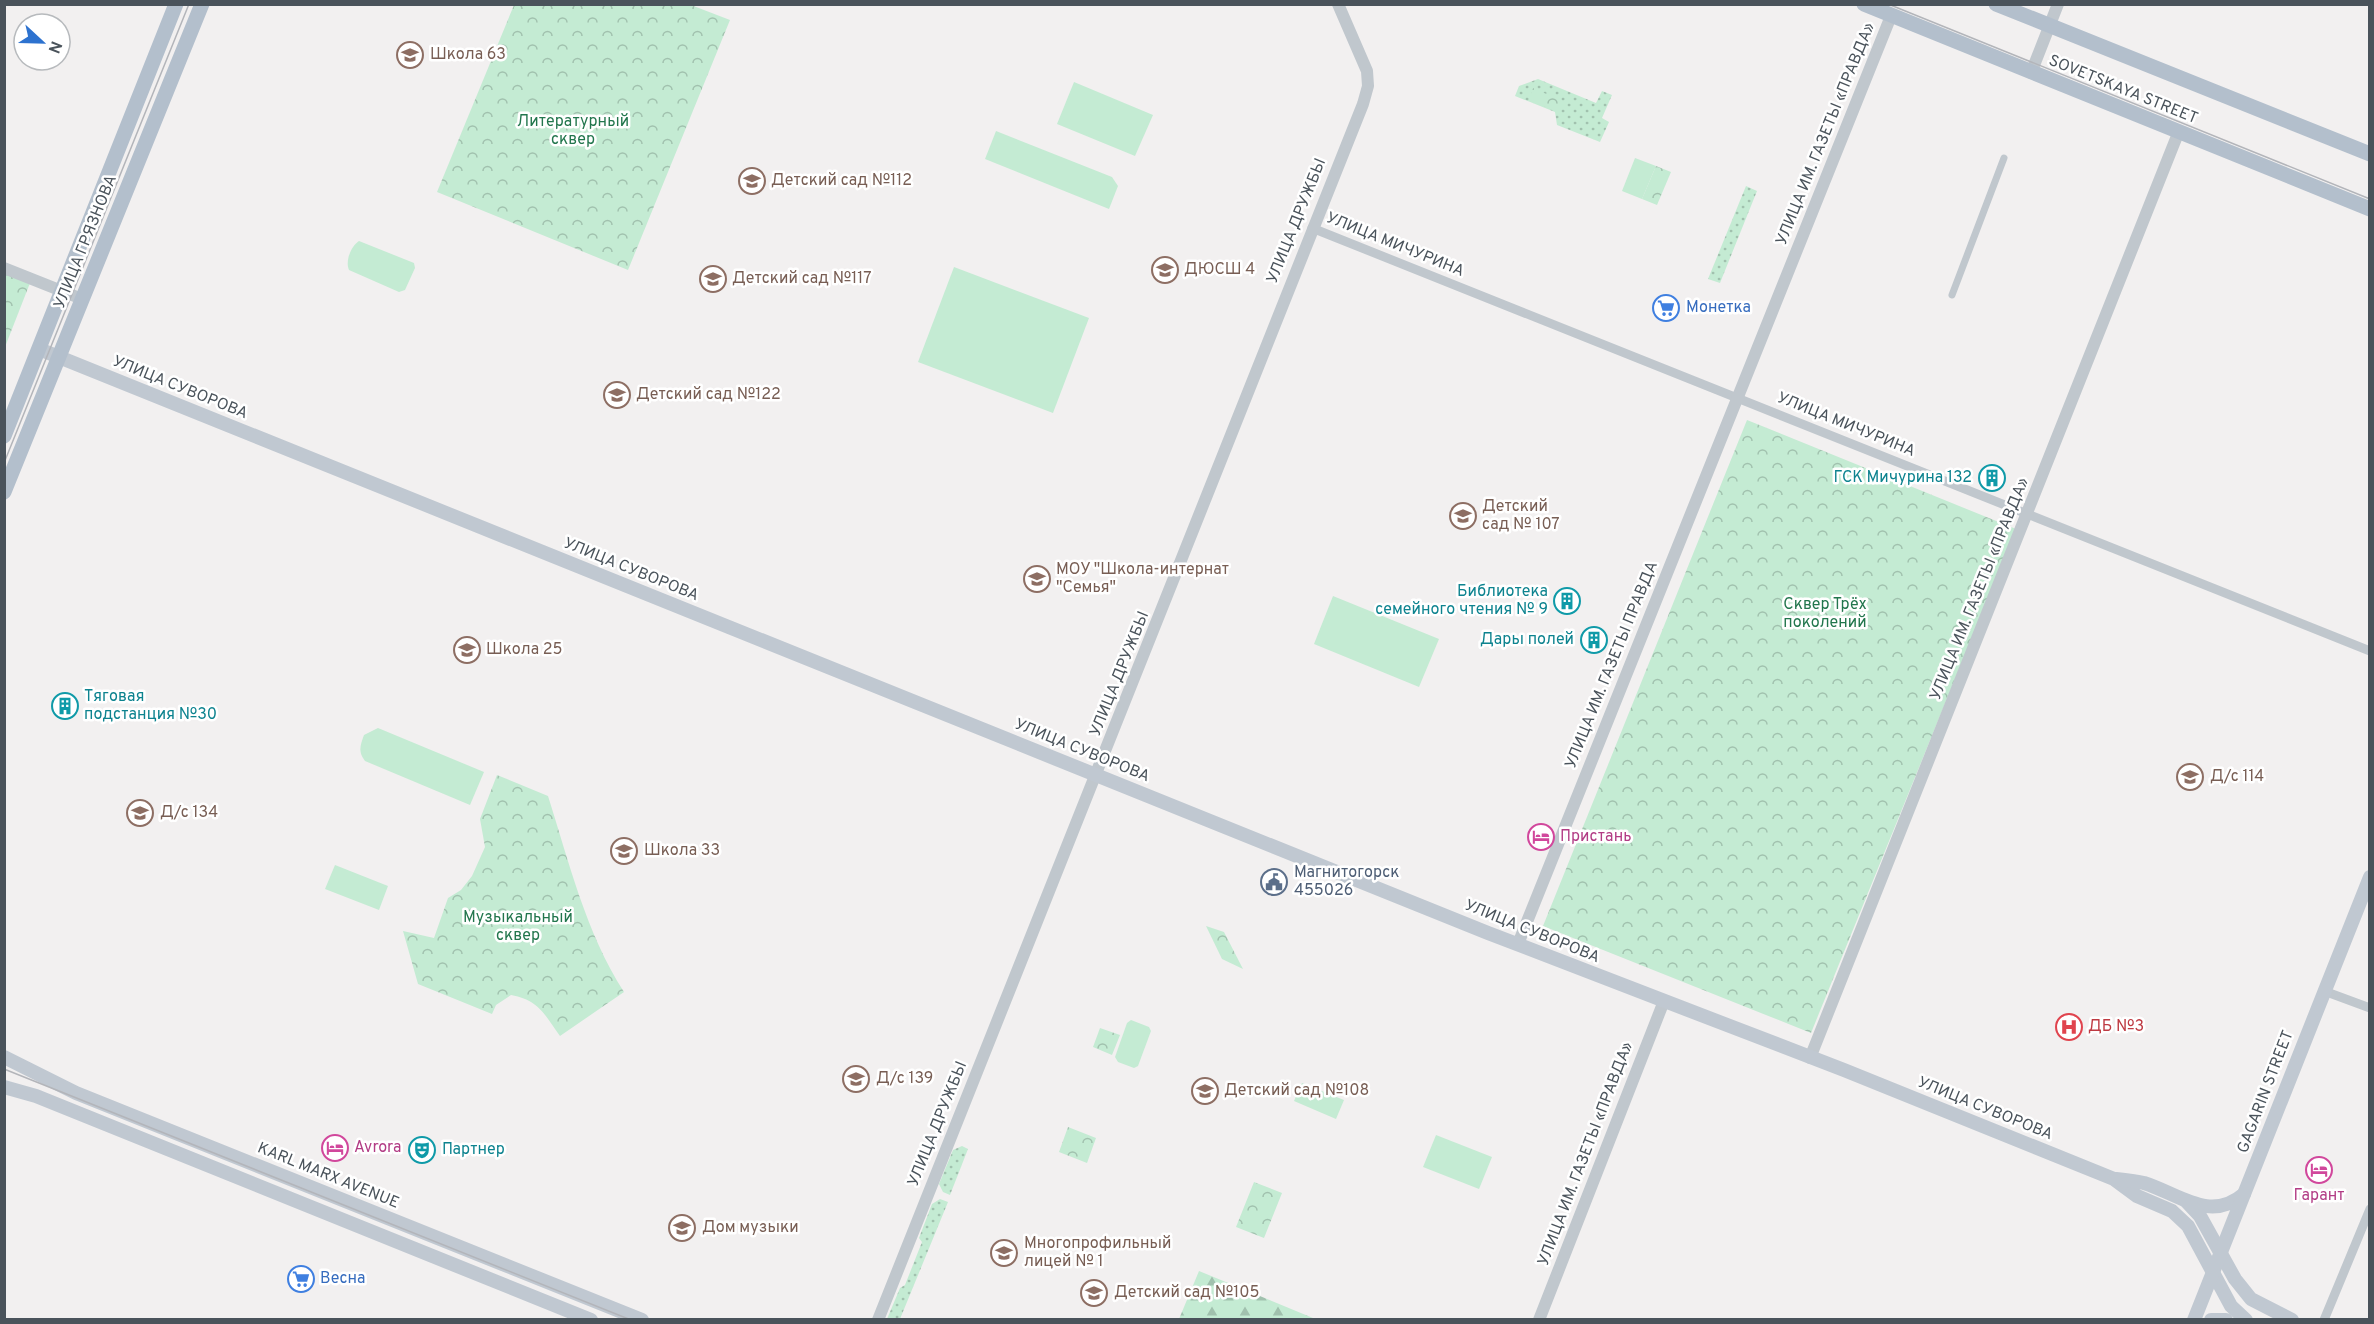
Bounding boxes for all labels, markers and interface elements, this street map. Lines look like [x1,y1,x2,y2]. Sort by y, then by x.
north arrow [12,12,72,72]
street label: УЛИЦА ИМ. ГАЗЕТЫ «ПРАВДА» [1772,20,1880,248]
text: N [43,38,65,56]
school or university icon: Школа 63 [395,40,425,70]
place label: Школа 63 [430,45,506,65]
street label: SOVETSKAYA STREET [2045,51,2201,129]
park label: Литературный сквер [517,112,629,150]
street label: УЛИЦА ДРУЖБЫ [1263,156,1331,286]
school or university icon: Детский сад №112 [737,166,767,196]
place label: Детский сад №112 [771,171,912,191]
street label: УЛИЦА ГРЯЗНОВА [50,172,122,312]
street label: УЛИЦА МИЧУРИНА [1323,208,1467,282]
school or university icon: ДЮСШ 4 [1150,255,1180,285]
place label: ДЮСШ 4 [1184,260,1255,280]
school or university icon: Детский сад №117 [698,264,728,294]
place label: Детский сад №117 [732,269,872,289]
supermarket icon: Монетка [1651,293,1681,323]
place label: Монетка [1686,298,1751,318]
street label: УЛИЦА СУВОРОВА [109,352,251,424]
school or university icon: Детский сад №122 [602,380,632,410]
place label: Детский сад №122 [636,385,781,405]
street label: УЛИЦА МИЧУРИНА [1774,388,1918,462]
building icon: ГСК Мичурина 132 [1977,463,2007,493]
place label: ГСК Мичурина 132 [1834,468,1972,488]
street label: УЛИЦА ИМ. ГАЗЕТЫ «ПРАВДА» [1926,475,2034,703]
place label: Детский сад № 107 [1482,497,1560,535]
school or university icon: Детский сад № 107 [1448,501,1478,531]
street label: УЛИЦА СУВОРОВА [560,534,702,606]
street label: УЛИЦА ИМ. ГАЗЕТЫ ПРАВДА [1561,558,1663,771]
place label: МОУ "Школа-интернат "Семья" [1056,560,1229,598]
school or university icon: МОУ "Школа-интернат "Семья" [1022,564,1052,594]
place label: Библиотека семейного чтения № 9 [1375,582,1548,620]
building icon: Библиотека семейного чтения № 9 [1552,586,1582,616]
park label: Сквер Трёх поколений [1783,595,1867,633]
street label: УЛИЦА ДРУЖБЫ [1086,609,1154,739]
building icon: Дары полей [1579,625,1609,655]
place label: Дары полей [1480,630,1574,650]
school or university icon: Школа 25 [452,635,482,665]
place label: Школа 25 [486,640,563,660]
place label: Тяговая подстанция №30 [84,687,217,725]
building icon: Тяговая подстанция №30 [50,691,80,721]
street label: УЛИЦА СУВОРОВА [1011,715,1153,787]
school or university icon: Д/с 114 [2175,762,2205,792]
place label: Д/с 114 [2210,767,2264,787]
school or university icon: Д/с 134 [125,798,155,828]
place label: Д/с 134 [160,803,218,823]
hotel icon: Пристань [1526,822,1556,852]
place label: Пристань [1560,827,1632,847]
school or university icon: Школа 33 [609,836,639,866]
place label: Школа 33 [644,841,720,861]
place label: Магнитогорск 455026 [1294,863,1399,901]
public building icon: Магнитогорск 455026 [1259,867,1289,897]
street label: УЛИЦА СУВОРОВА [1461,896,1603,968]
park label: Музыкальный сквер [463,908,573,946]
hospital icon: ДБ №3 [2054,1012,2084,1042]
place label: ДБ №3 [2088,1017,2144,1037]
street label: GAGARIN STREET [2233,1028,2299,1156]
street label: УЛИЦА ИМ. ГАЗЕТЫ «ПРАВДА» [1534,1039,1638,1269]
street label: УЛИЦА ДРУЖБЫ [904,1059,972,1189]
school or university icon: Д/с 139 [841,1064,871,1094]
place label: Д/с 139 [876,1069,933,1089]
street label: УЛИЦА СУВОРОВА [1914,1073,2056,1145]
school or university icon: Детский сад №108 [1190,1076,1220,1106]
place label: Детский сад №108 [1224,1081,1369,1101]
hotel icon: Avrora [320,1133,350,1163]
theatre icon: Партнер [407,1135,437,1165]
street label: KARL MARX AVENUE [254,1138,402,1214]
place label: Avrora [354,1138,401,1158]
place label: Партнер [442,1140,505,1160]
hotel icon: Гарант [2304,1155,2334,1185]
place label: Гарант [2293,1186,2345,1206]
school or university icon: Дом музыки [667,1213,697,1243]
place label: Дом музыки [702,1218,799,1238]
place label: Многопрофильный лицей № 1 [1024,1234,1171,1272]
school or university icon: Многопрофильный лицей № 1 [989,1238,1019,1268]
supermarket icon: Весна [286,1264,316,1294]
place label: Весна [320,1269,365,1289]
school or university icon: Детский сад №105 [1079,1278,1109,1308]
place label: Детский сад №105 [1114,1283,1260,1303]

